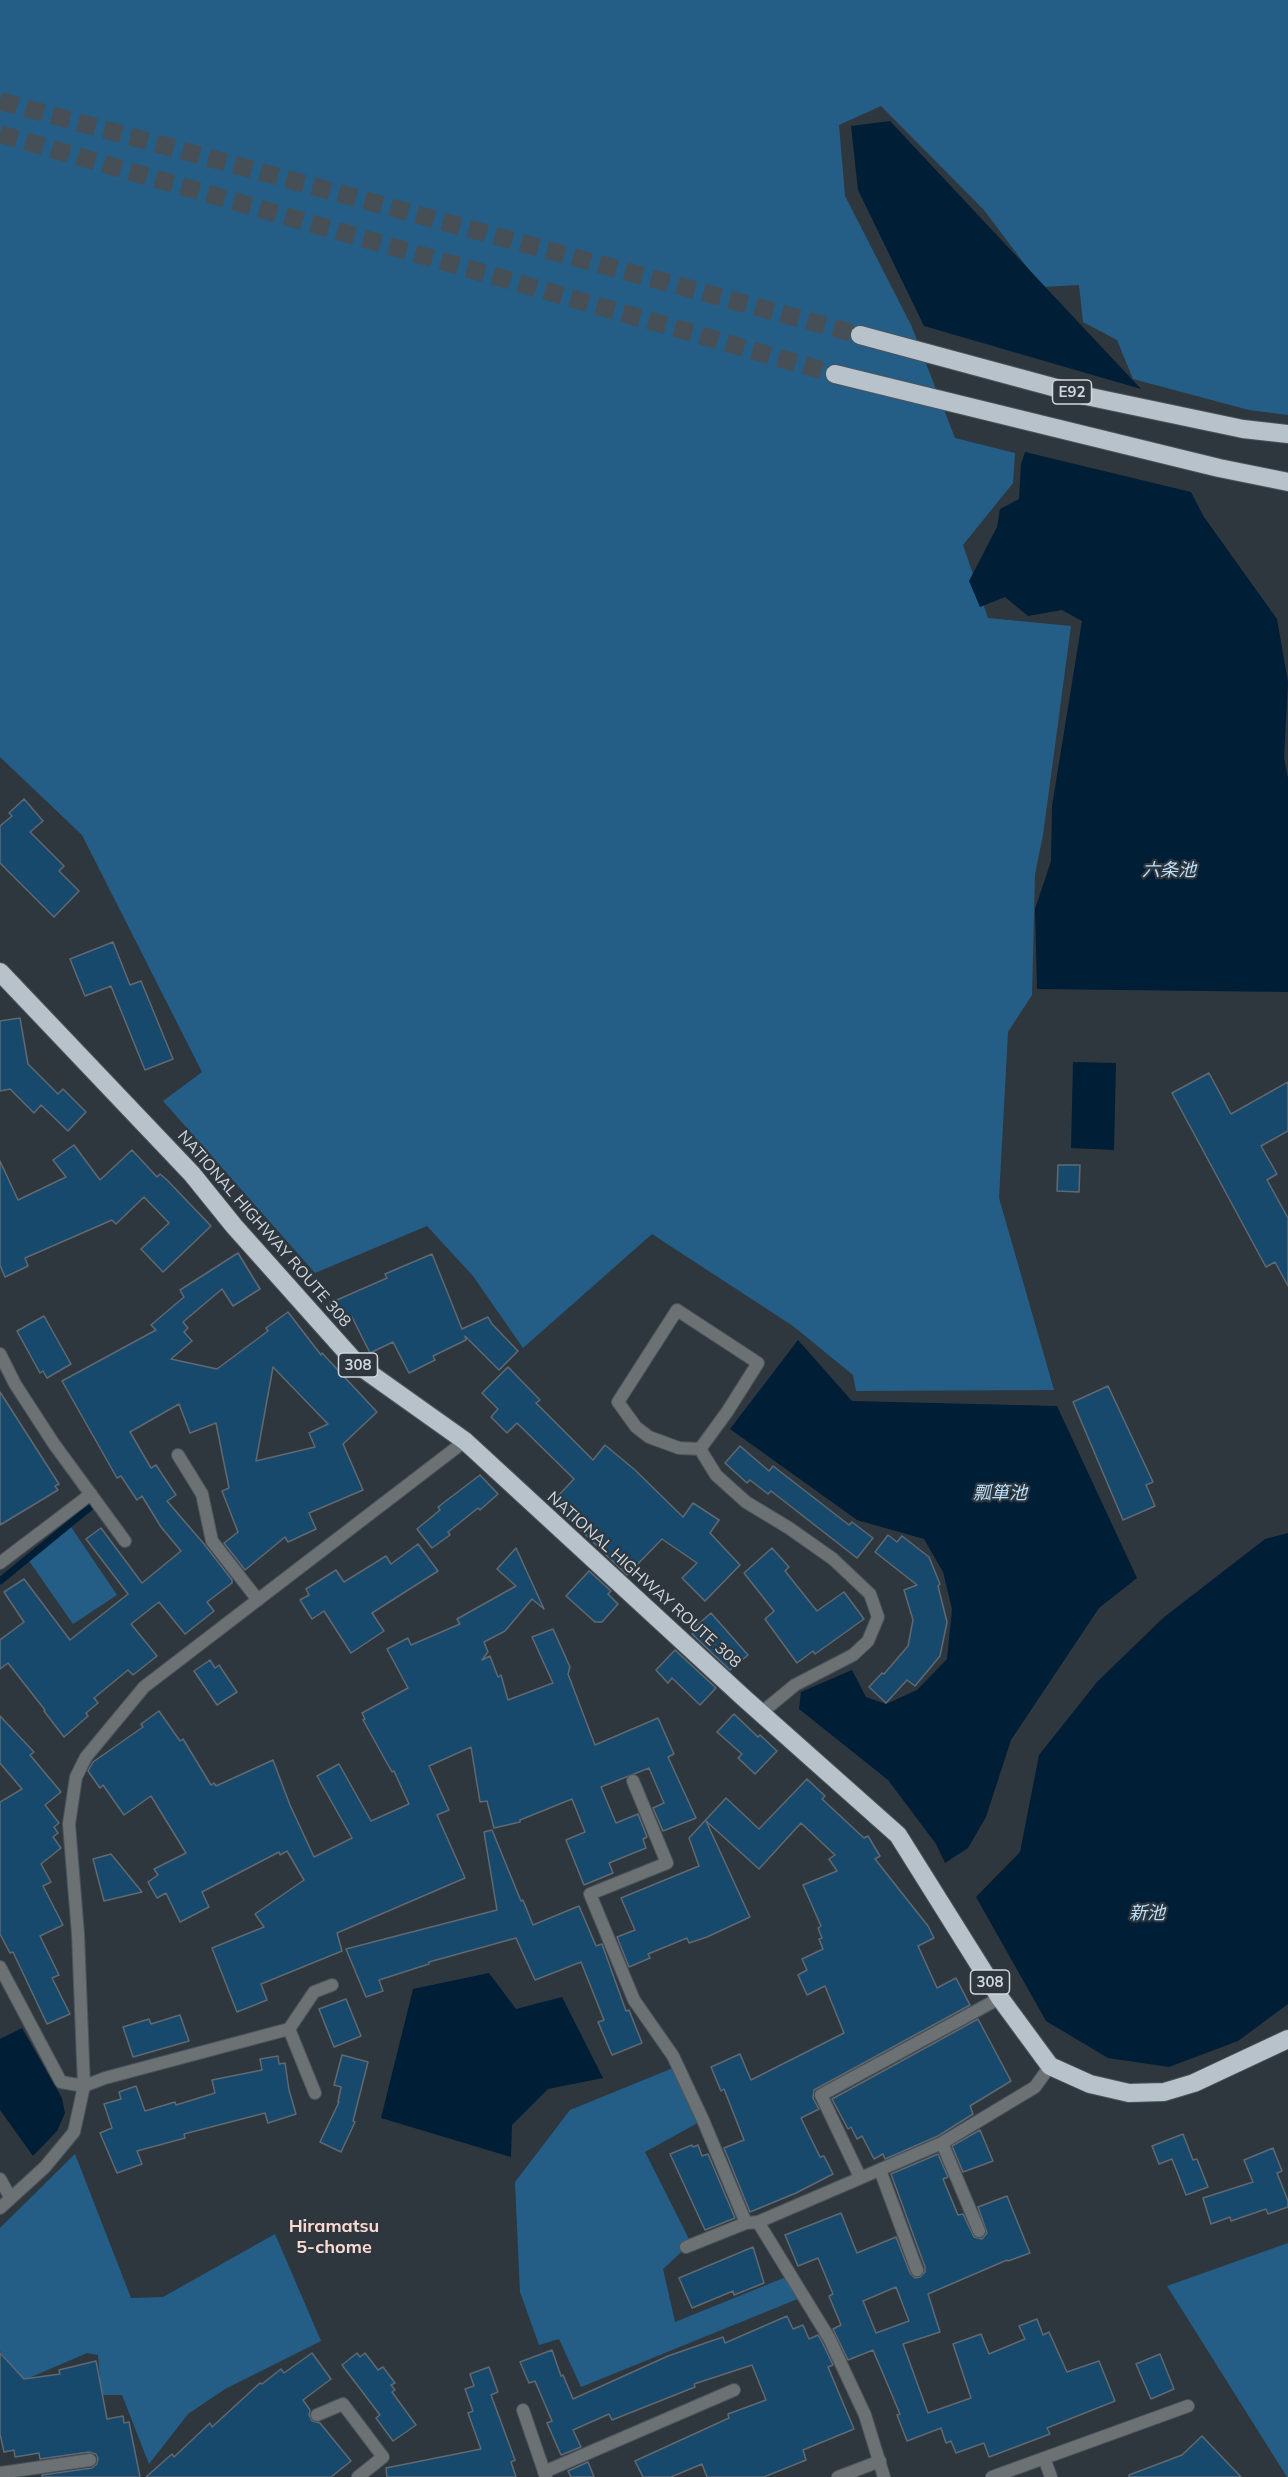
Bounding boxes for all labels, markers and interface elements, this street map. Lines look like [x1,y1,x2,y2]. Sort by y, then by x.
road number: E92 [1052,380,1092,404]
water label: 六条池 [1142,860,1196,882]
street label: NATIONAL HIGHWAY ROUTE 308 [173,1127,355,1331]
road number: 308 [338,1353,378,1377]
water label: 瓢箪池 [973,1483,1027,1505]
street label: NATIONAL HIGHWAY ROUTE 308 [543,1488,745,1672]
water label: 新池 [1129,1903,1165,1925]
road number: 308 [970,1970,1010,1994]
district label: Hiramatsu 5-chome [289,2216,379,2258]

